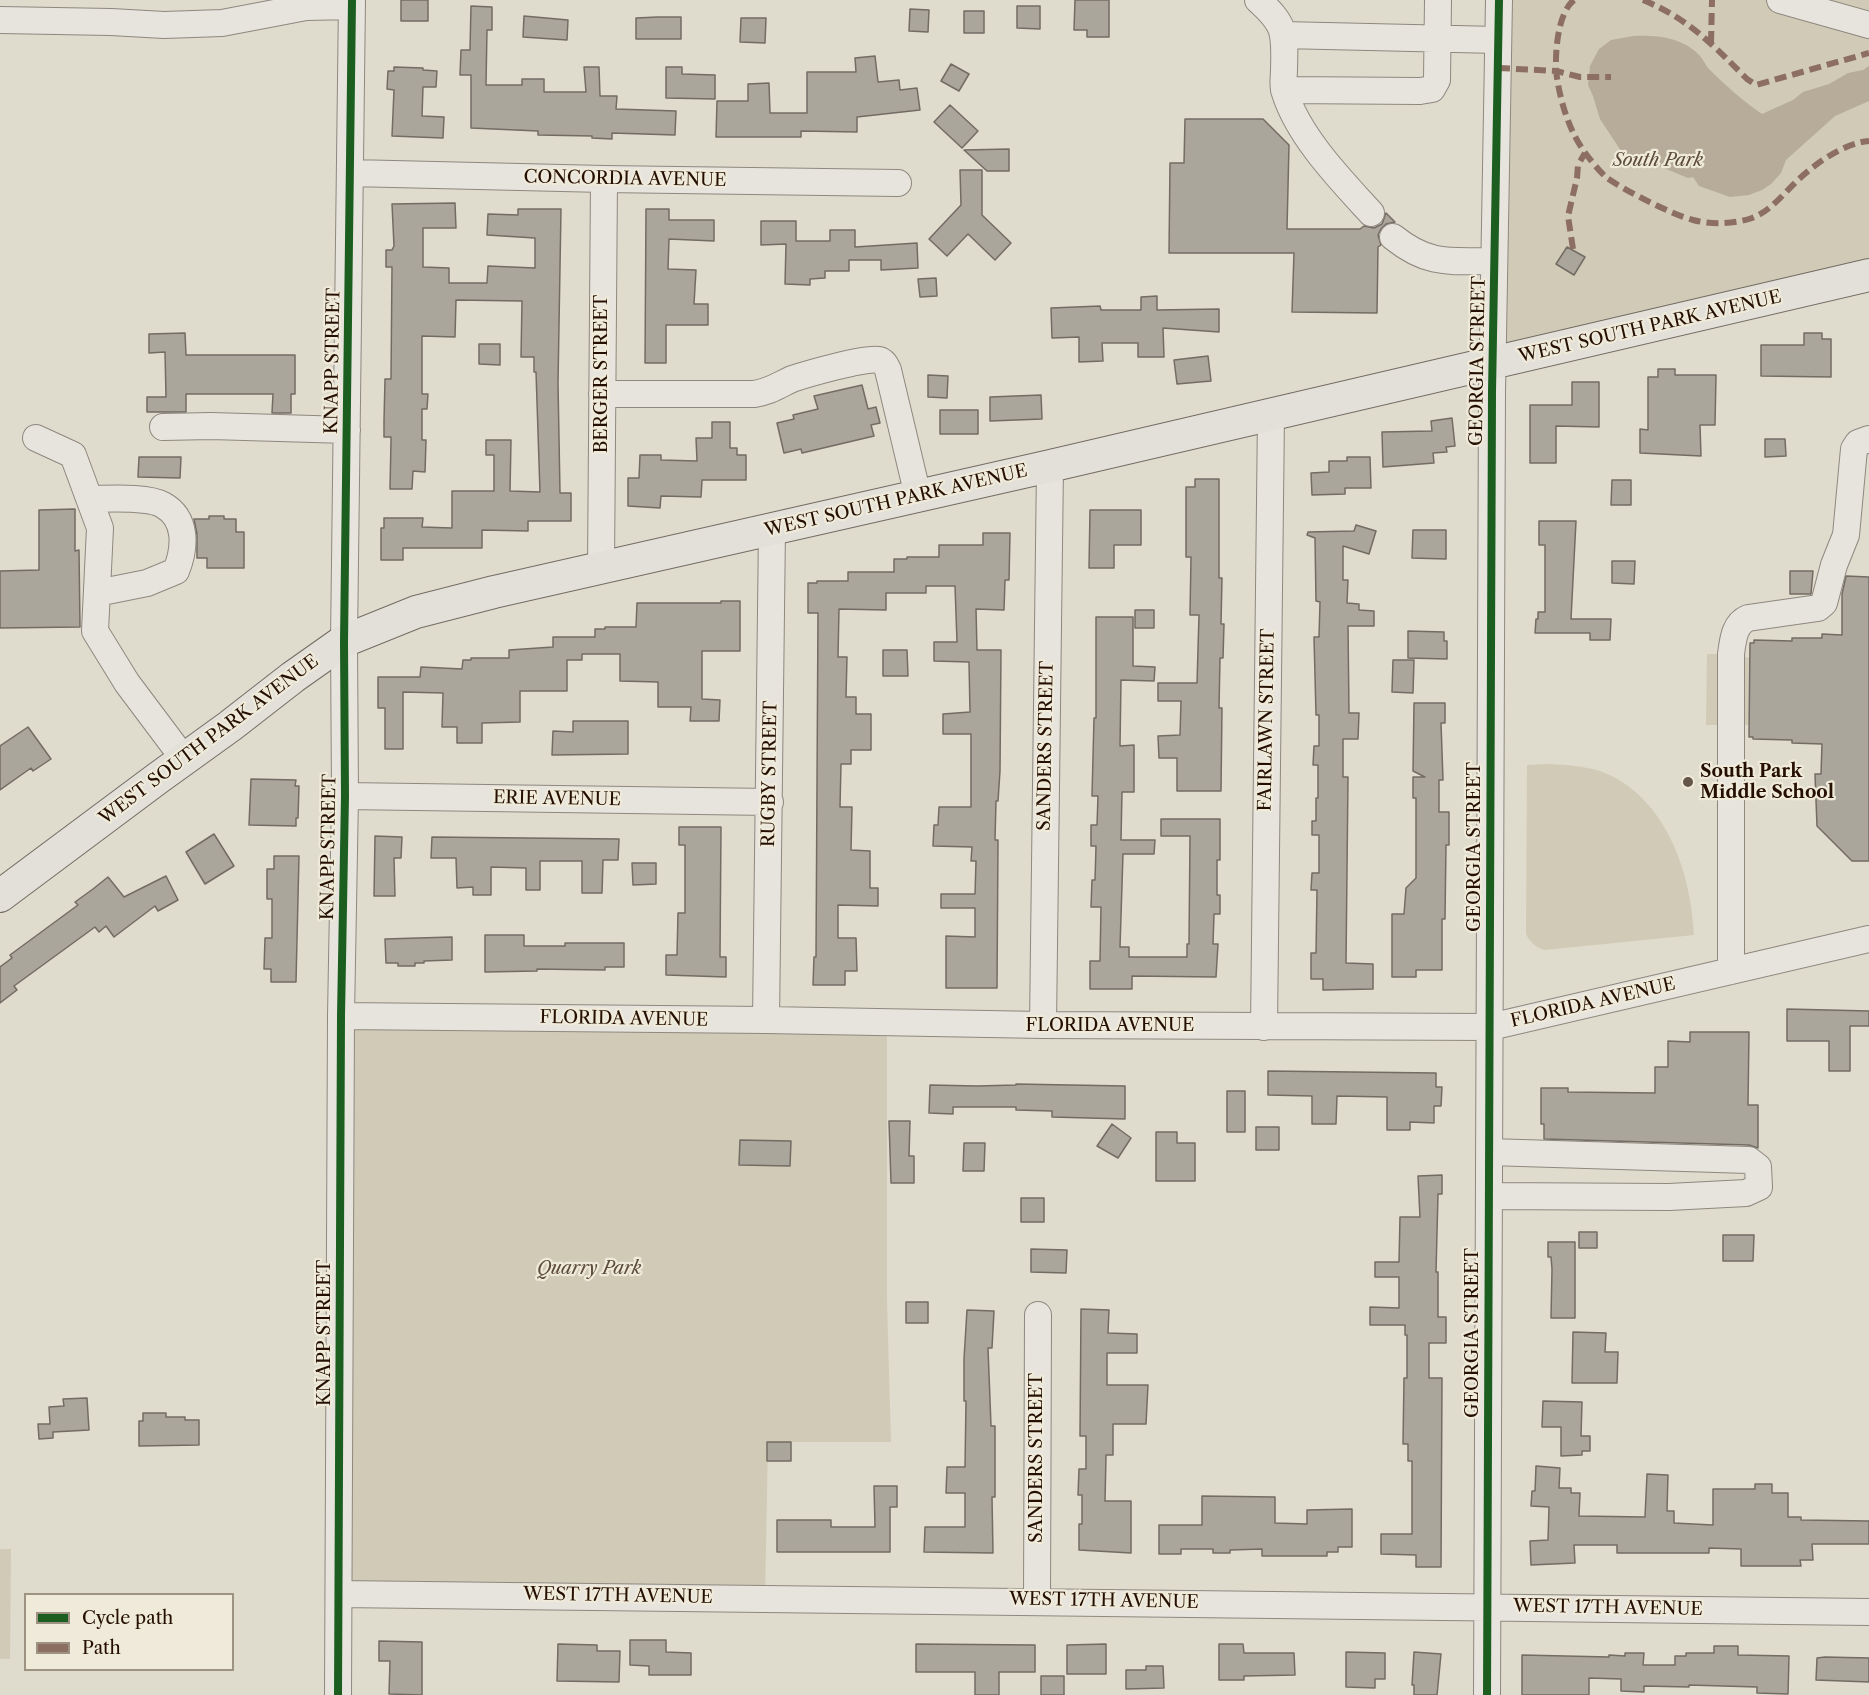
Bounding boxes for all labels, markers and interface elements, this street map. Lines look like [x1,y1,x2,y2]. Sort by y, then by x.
park label: South Park [1613,150,1703,172]
street label: CONCORDIA AVENUE [523,166,727,192]
street label: GEORGIA STREET [1466,276,1490,446]
street label: WEST SOUTH PARK AVENUE [1517,286,1783,368]
street label: KNAPP STREET [321,288,345,434]
street label: BERGER STREET [591,295,613,453]
street label: WEST SOUTH PARK AVENUE [763,460,1029,542]
street label: FAIRLAWN STREET [1255,628,1279,812]
street label: WEST SOUTH PARK AVENUE [95,650,323,830]
street label: SANDERS STREET [1034,661,1058,831]
street label: RUGBY STREET [758,701,782,847]
place label: South Park Middle School [1700,761,1834,804]
street label: GEORGIA STREET [1464,762,1486,932]
street label: KNAPP STREET [317,774,341,920]
marker: South Park Middle School [1681,775,1695,789]
street label: ERIE AVENUE [493,787,621,811]
street label: FLORIDA AVENUE [1508,973,1678,1033]
street label: FLORIDA AVENUE [539,1007,709,1031]
street label: FLORIDA AVENUE [1026,1015,1194,1037]
street label: GEORGIA STREET [1462,1248,1484,1418]
park label: Quarry Park [537,1258,641,1280]
street label: KNAPP STREET [314,1260,336,1406]
street label: SANDERS STREET [1026,1373,1048,1543]
street label: WEST 17TH AVENUE [523,1584,713,1608]
street label: WEST 17TH AVENUE [1009,1589,1199,1613]
legend [24,1593,234,1671]
street label: WEST 17TH AVENUE [1513,1596,1703,1620]
text: Cycle path [82,1607,173,1629]
text: Path [82,1637,121,1659]

